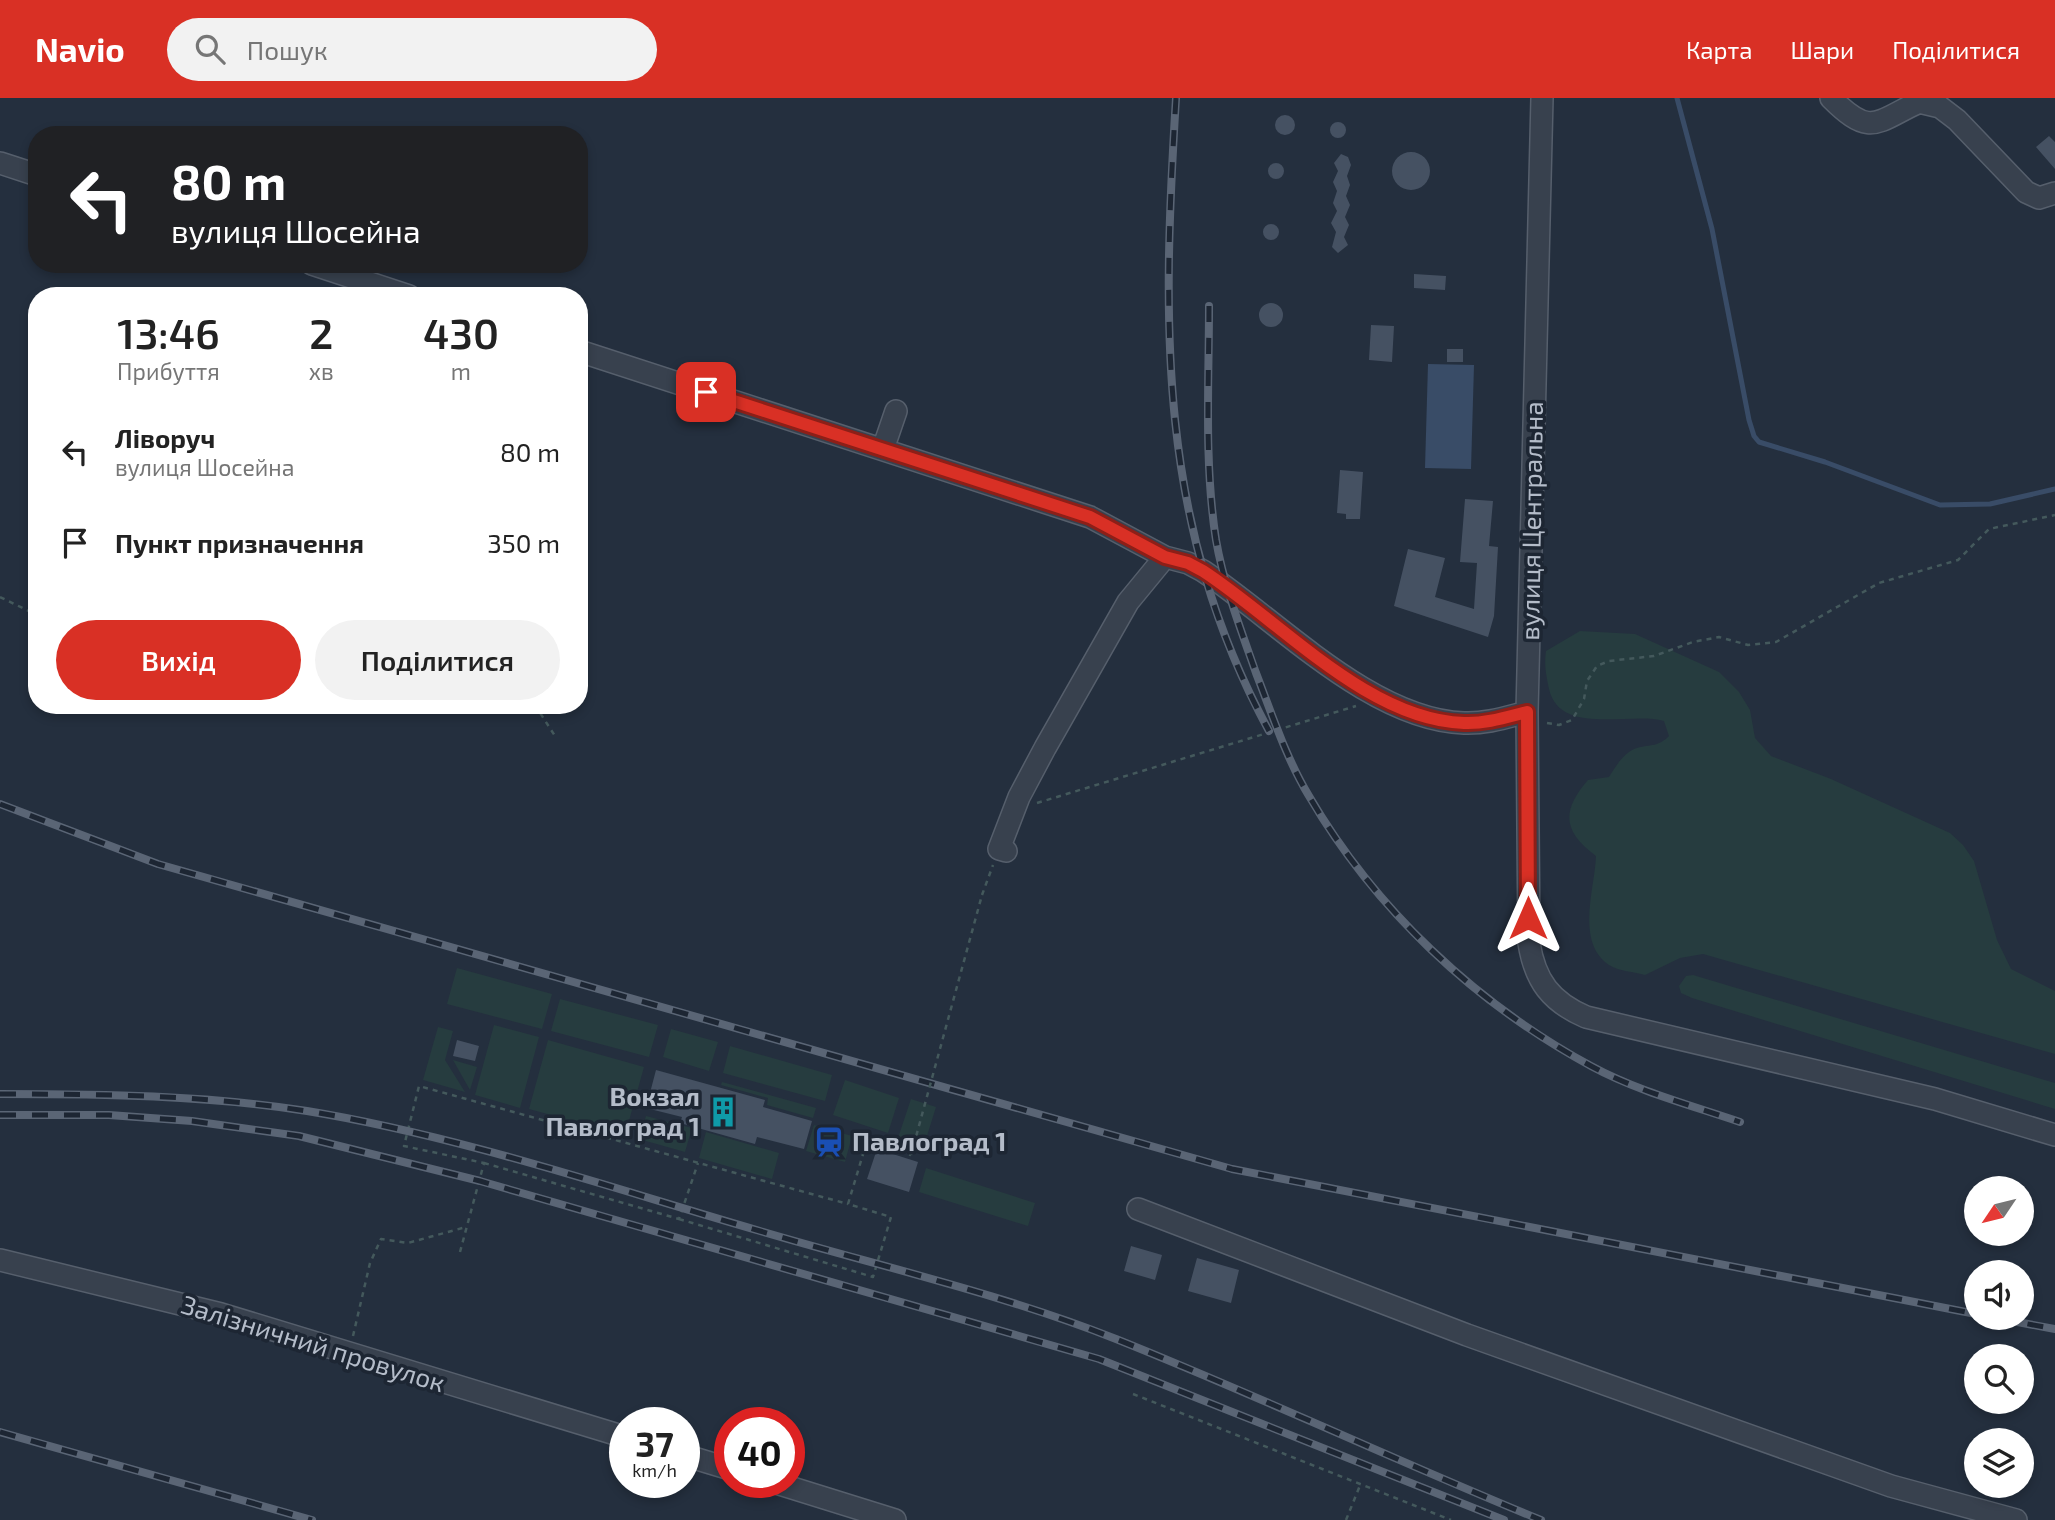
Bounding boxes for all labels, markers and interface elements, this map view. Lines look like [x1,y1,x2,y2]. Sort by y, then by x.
search box [167,18,657,81]
text: Navio [35,29,125,69]
icon: search [191,30,229,68]
text: Пошук [247,34,328,65]
text: Карта [1686,35,1753,64]
text: Шари [1791,35,1854,64]
text: Поділитися [1892,35,2020,64]
text: 80 m [171,151,286,210]
icon: left [56,154,147,245]
text: вулиця Шосейна [171,211,421,249]
text: 13:46 [117,307,220,357]
text: 2 [309,307,333,357]
text: 430 [423,307,499,357]
text: Прибуття [117,357,220,385]
text: хв [309,357,334,385]
text: m [451,357,471,385]
pin [676,362,736,422]
icon: arrive [687,373,725,411]
street label: вулиця Центральна [1513,401,1549,641]
text: Ліворуч [115,422,215,453]
icon: left [56,433,94,471]
text: 80 m [500,436,560,467]
text: вулиця Шосейна [115,453,294,481]
icon: arrive [56,524,94,562]
text: Пункт призначення [115,527,364,558]
text: 350 m [487,527,560,558]
button: Вихід [56,620,301,700]
button: Поділитися [315,620,560,700]
position arrow [1491,881,1565,955]
place label: Вокзал Павлоград 1 [545,1080,700,1141]
building icon: Вокзал Павлоград 1 [706,1095,740,1129]
station icon: Павлоград 1 [812,1125,846,1159]
place label: Павлоград 1 [852,1125,1007,1156]
north arrow [1964,1176,2034,1246]
map controls [1964,1176,2034,1498]
button: sound [1964,1260,2034,1330]
street label: Залізничний провулок [178,1288,449,1398]
button: search [1964,1344,2034,1414]
speed limit sign: 40 [714,1407,805,1498]
text: 37 [635,1422,674,1464]
button: layers [1964,1428,2034,1498]
text: km/h [632,1459,677,1481]

